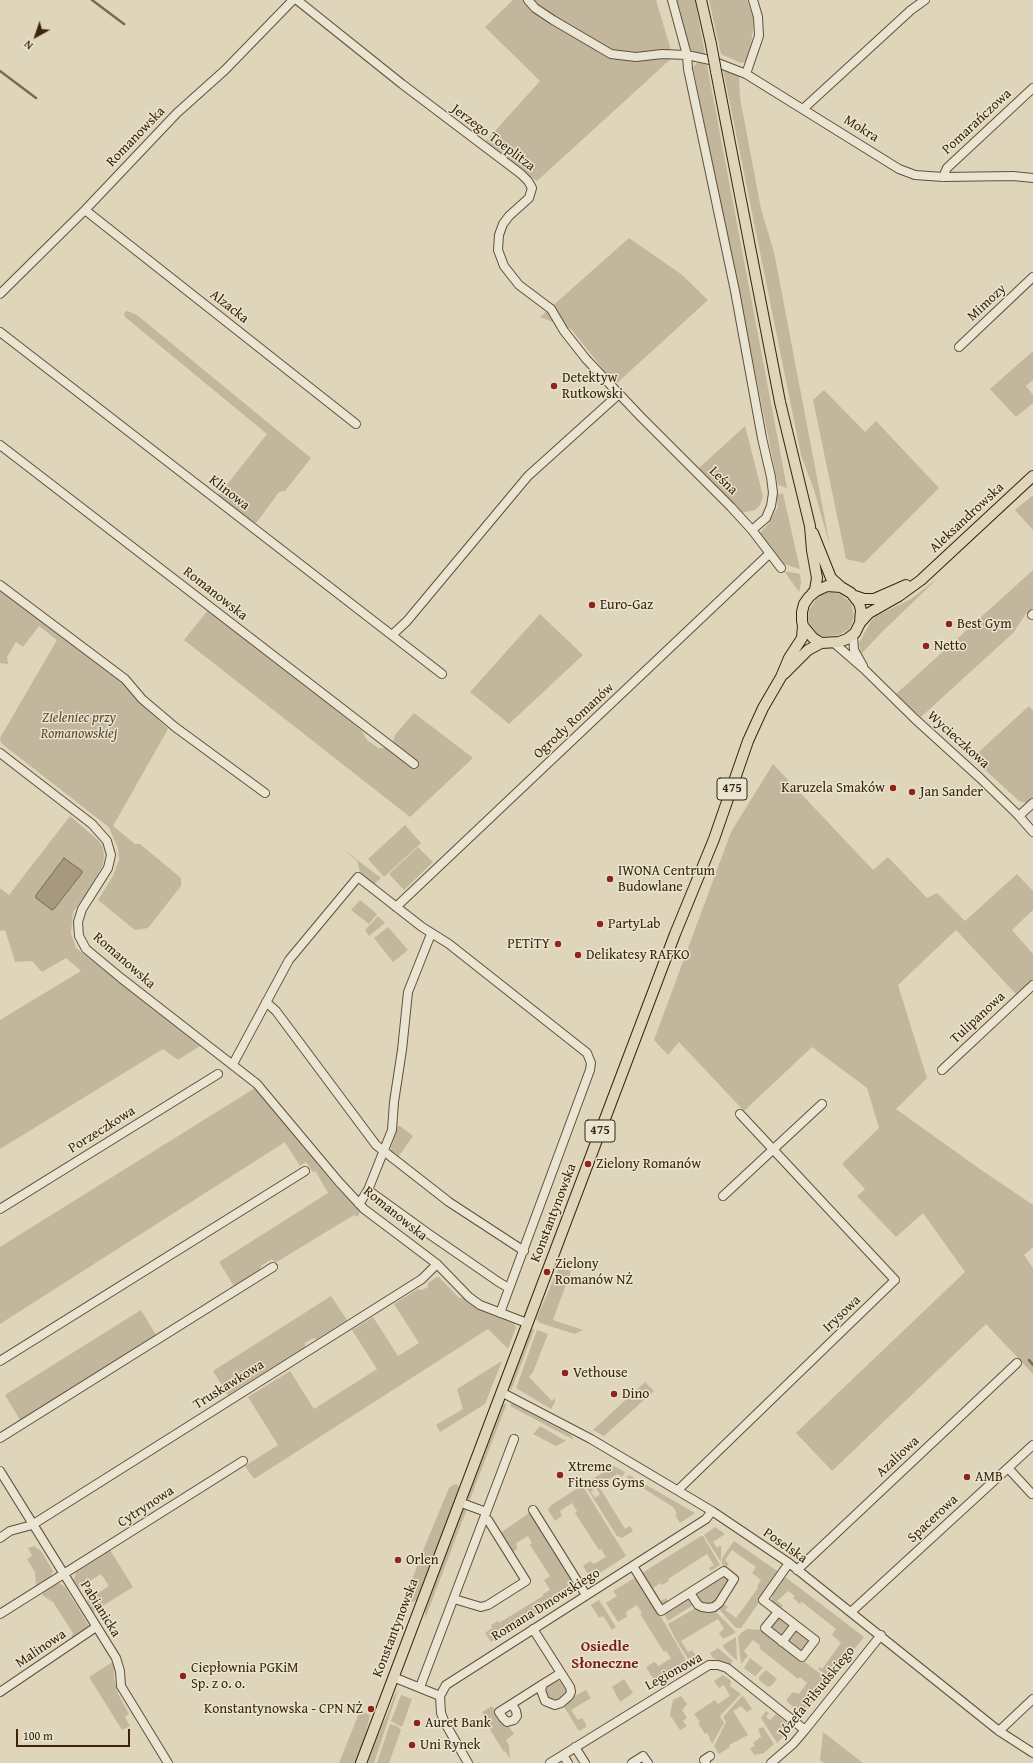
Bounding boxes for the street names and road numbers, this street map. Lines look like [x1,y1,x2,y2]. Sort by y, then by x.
street label: Pomarańczowa [939,86,1015,158]
street label: Jerzego Toeplitza [448,101,538,175]
street label: Romanowska [103,103,169,171]
street label: Mokra [840,112,882,146]
street label: Mimozy [964,281,1010,325]
street label: Alzacka [206,287,252,327]
street label: Leśna [705,463,741,499]
street label: Klinowa [205,472,253,514]
street label: Aleksandrowska [926,479,1008,557]
street label: Romanowska [179,564,251,624]
street label: Ogrody Romanów [530,679,618,763]
street label: Wycieczkowa [923,708,993,772]
road number: 475 [717,778,747,800]
street label: Romanowska [89,929,159,993]
street label: Tulipanowa [947,988,1009,1048]
street label: Porzeczkowa [66,1103,138,1157]
road number: 475 [585,1120,615,1142]
street label: Konstantynowska [527,1161,581,1265]
street label: Romanowska [360,1183,430,1245]
street label: Irysowa [820,1292,864,1336]
street label: Truskawkowa [190,1357,268,1413]
street label: Azaliowa [873,1433,923,1481]
street label: Cytrynowa [115,1483,177,1531]
street label: Spacerowa [904,1492,962,1546]
street label: Poselska [760,1525,810,1567]
street label: Romana Dmowskiego [489,1565,603,1645]
street label: Konstantynowska [369,1576,423,1680]
street label: Pabianicka [76,1578,124,1640]
street label: Malinowa [13,1626,69,1672]
street label: Józefa Piłsudskiego [775,1643,859,1741]
street label: Legionowa [643,1649,705,1695]

